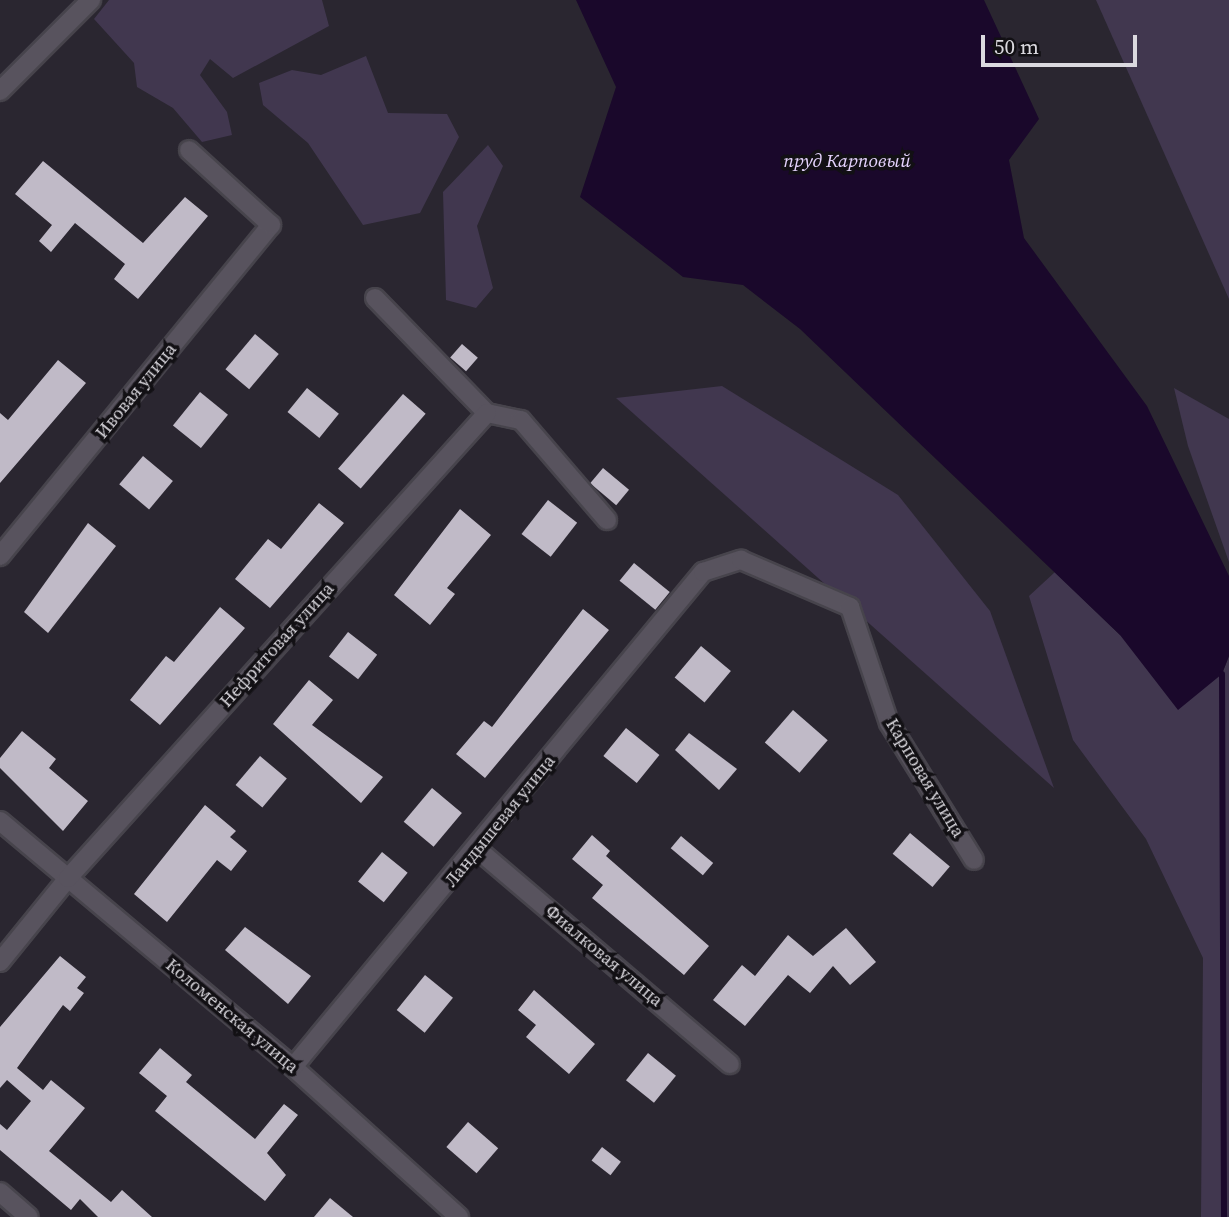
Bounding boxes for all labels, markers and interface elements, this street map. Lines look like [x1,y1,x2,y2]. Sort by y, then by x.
scale bar [984,21,1140,65]
text: 50 m [994,32,1039,61]
water label: пруд Карповый [783,150,911,172]
street label: Ивовая улица [91,339,181,443]
street label: Нефритовая улица [215,578,339,712]
street label: Карповая улица [881,715,969,841]
street label: Ландышевая улица [440,751,560,891]
street label: Фиалковая улица [541,901,667,1011]
street label: Коломенская улица [161,954,303,1078]

